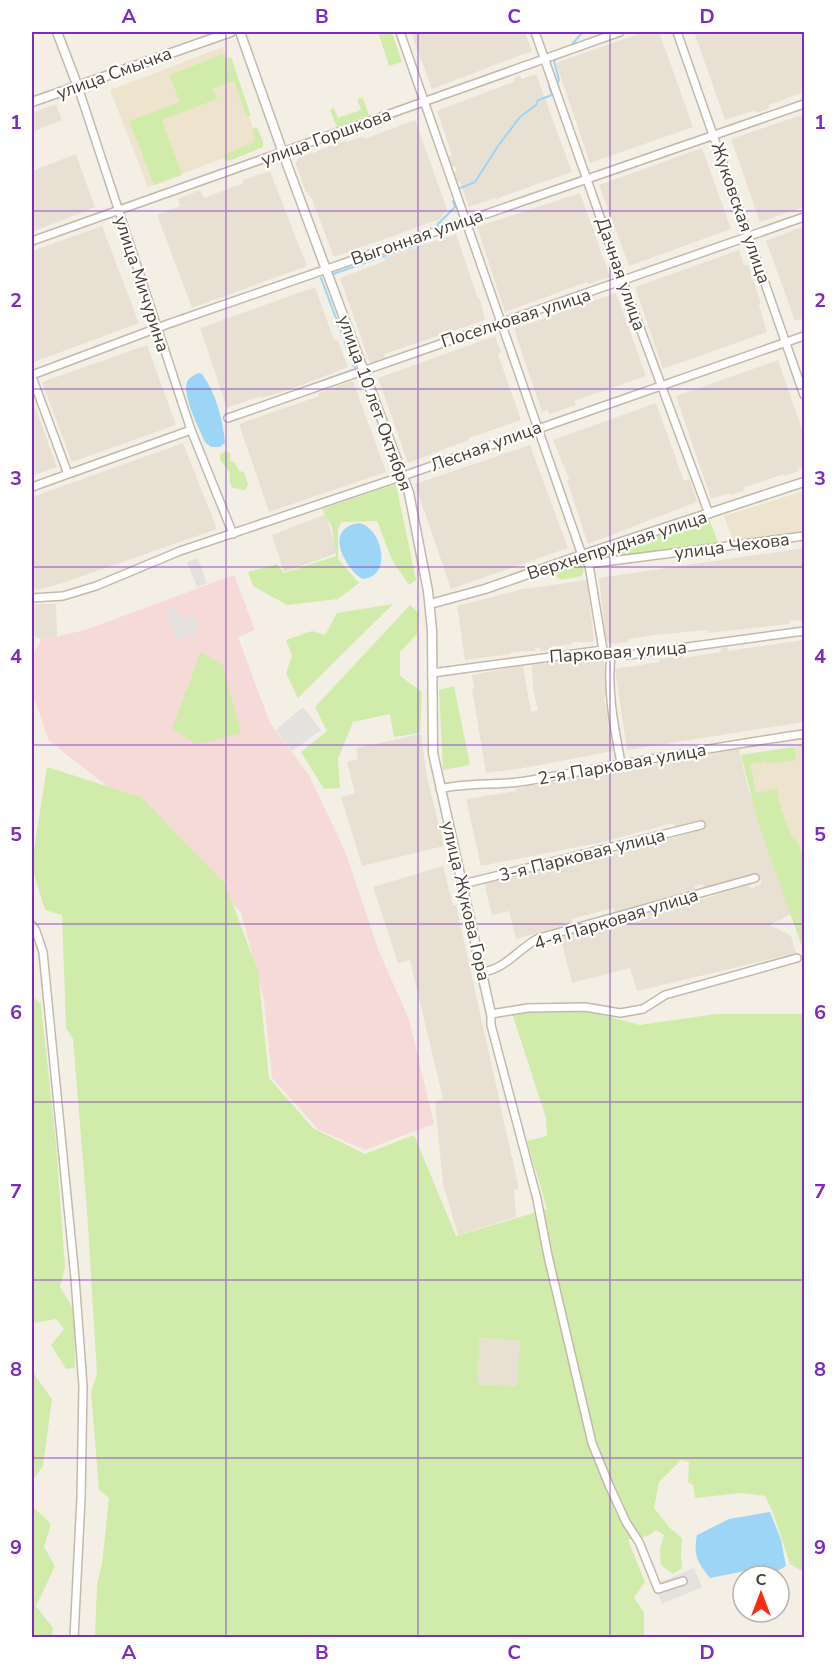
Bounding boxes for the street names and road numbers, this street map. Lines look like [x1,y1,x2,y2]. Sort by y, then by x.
street label: улица Смычка [53,41,175,105]
street label: улица Горшкова [258,102,394,172]
street label: Жуковская улица [706,139,776,287]
street label: Выгонная улица [348,203,486,271]
street label: улица Мичурина [109,213,175,355]
street label: Дачная улица [590,214,652,334]
street label: Поселковая улица [438,282,594,354]
street label: улица 10 лет Октября [332,312,418,494]
street label: Лесная улица [427,415,545,477]
street label: Верхнепрудная улица [524,505,710,585]
street label: улица Чехова [673,527,791,565]
street label: Парковая улица [548,635,688,669]
street label: 2-я Парковая улица [536,737,708,791]
street label: улица Жукова Гора [436,819,496,983]
street label: 3-я Парковая улица [496,823,668,887]
street label: 4-я Парковая улица [531,883,701,955]

